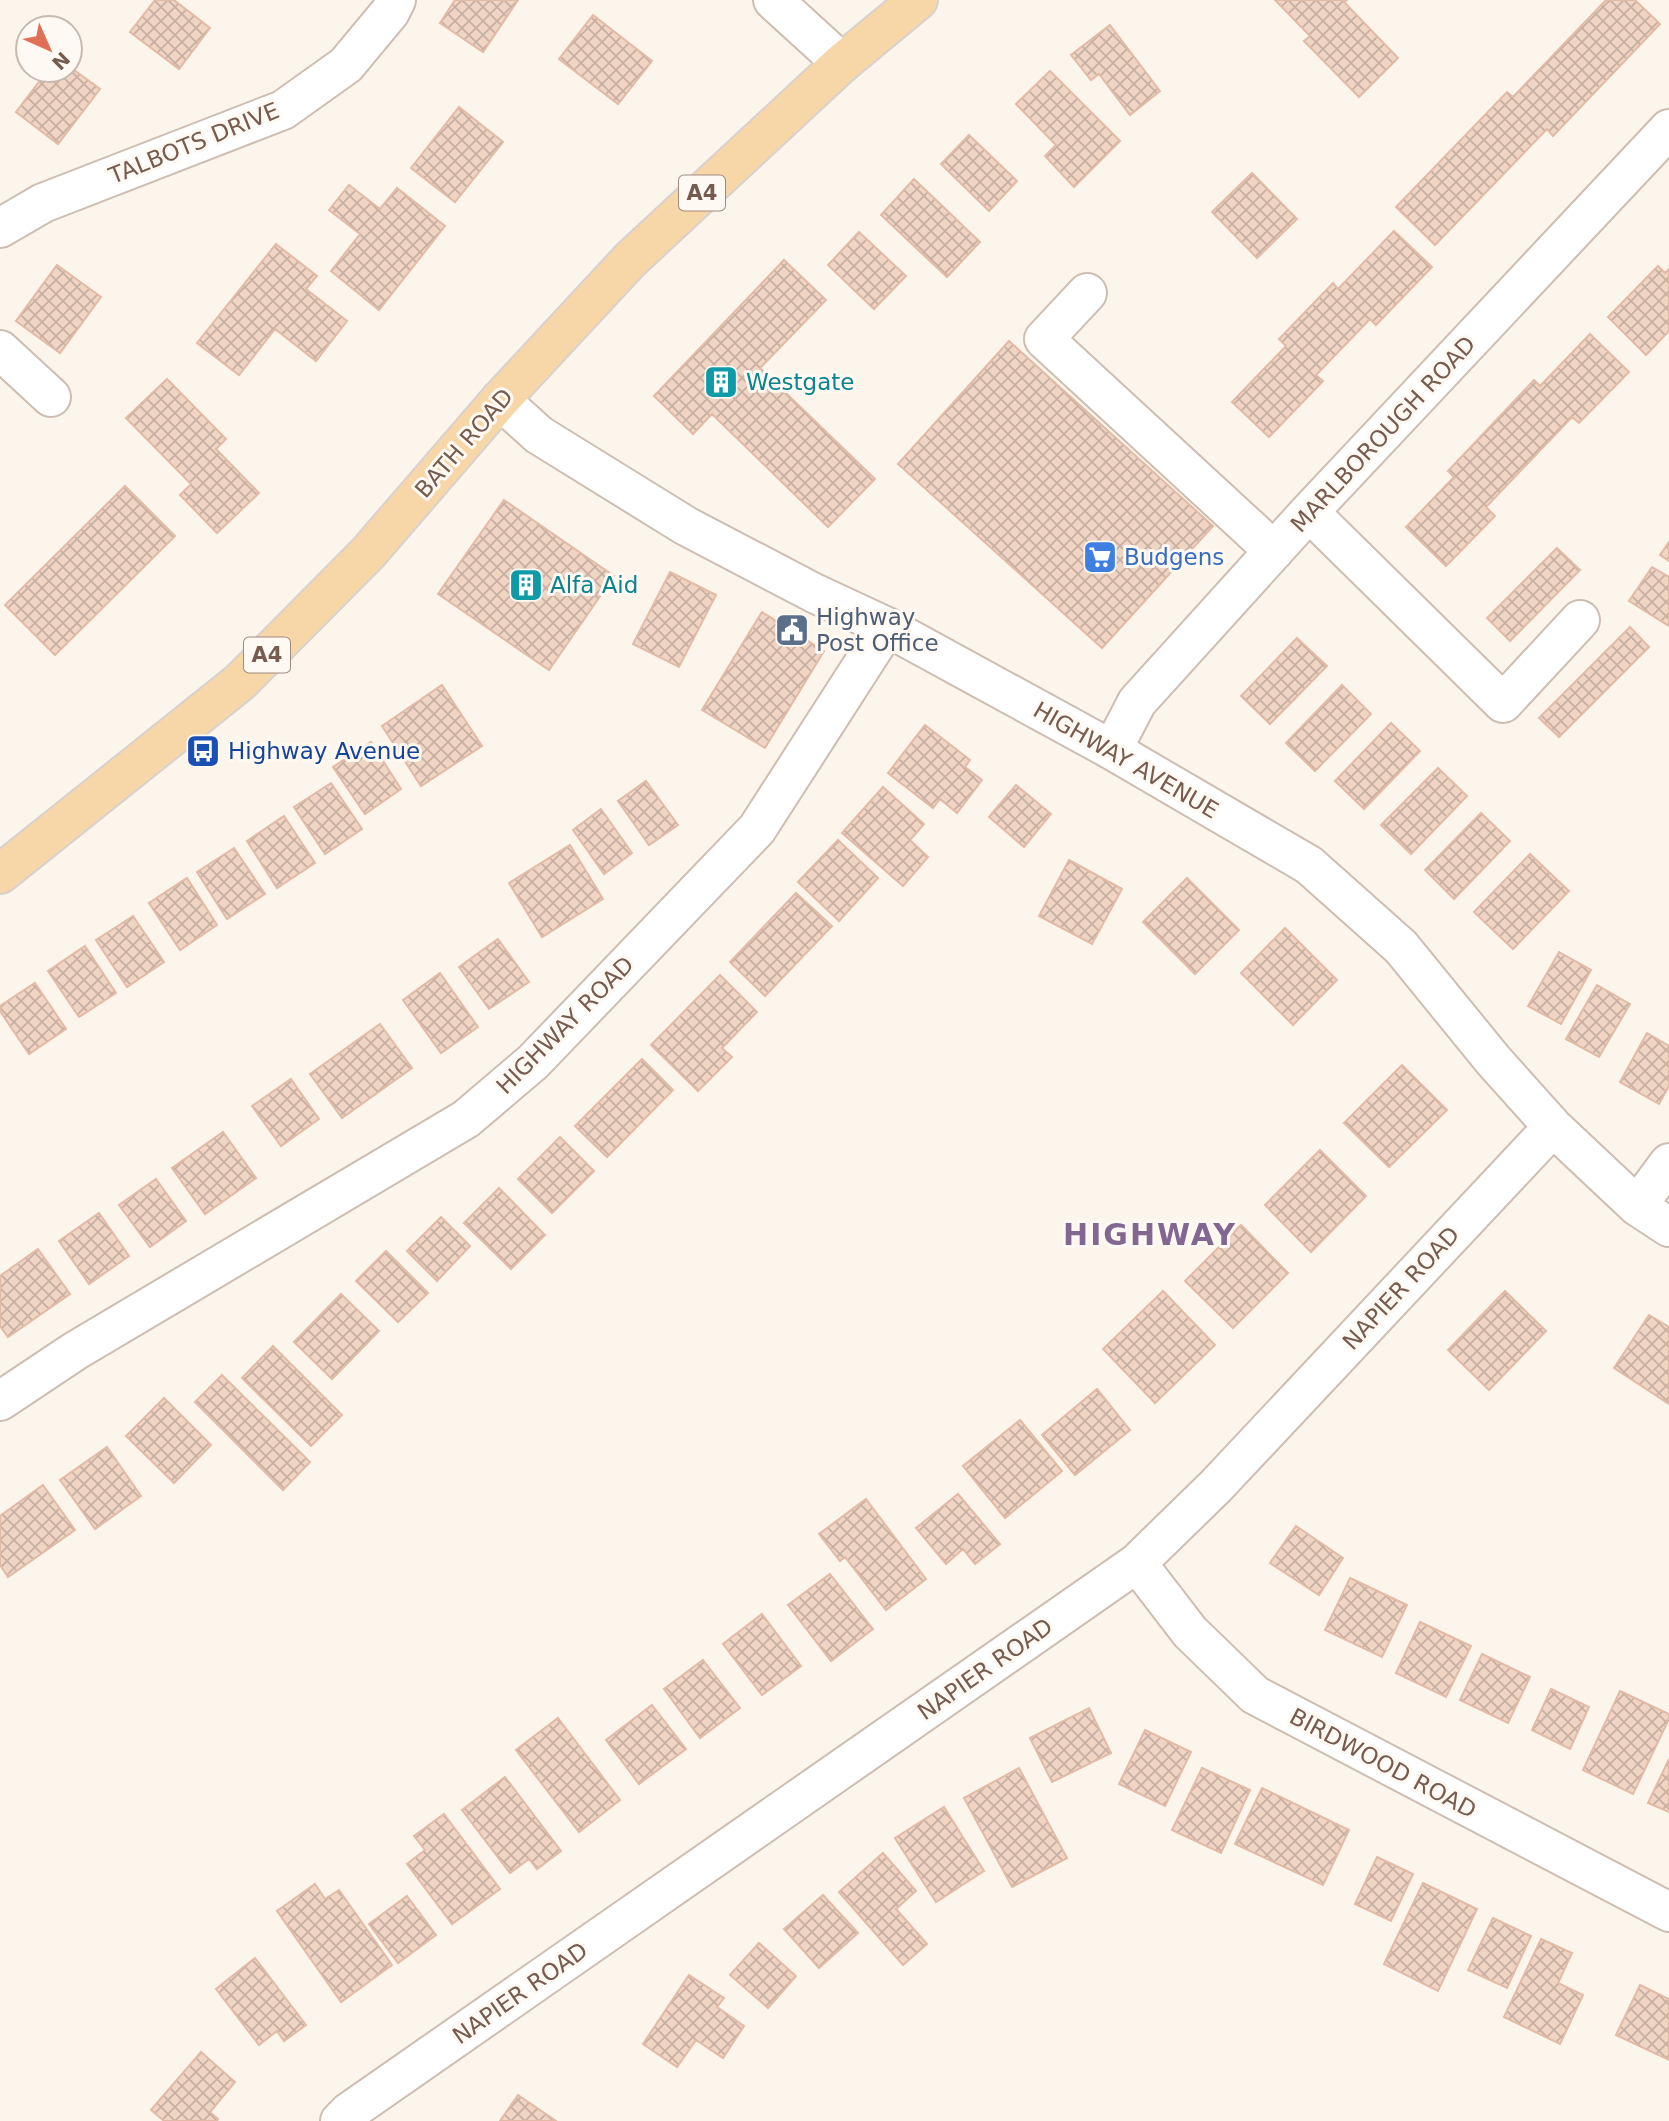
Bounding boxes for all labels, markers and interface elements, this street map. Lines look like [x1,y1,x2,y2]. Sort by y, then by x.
north arrow [14,14,84,84]
text: N [48,48,74,74]
street label: TALBOTS DRIVE [104,97,283,189]
road number: A4 [679,176,725,210]
street label: MARLBOROUGH ROAD [1285,331,1481,537]
building icon: Westgate [702,363,740,401]
place label: Westgate [746,369,854,395]
street label: BATH ROAD [410,383,518,503]
supermarket icon: Budgens [1081,538,1119,576]
place label: Budgens [1124,544,1224,570]
building icon: Alfa Aid [507,566,545,604]
place label: Alfa Aid [550,572,638,598]
place label: Highway Post Office [816,604,939,656]
public building icon: Highway Post Office [773,611,811,649]
road number: A4 [244,638,290,672]
street label: HIGHWAY AVENUE [1029,696,1223,824]
bus stop icon: Highway Avenue [184,732,222,770]
place label: Highway Avenue [228,738,420,764]
street label: HIGHWAY ROAD [491,951,639,1099]
district label: HIGHWAY [1063,1217,1237,1252]
street label: NAPIER ROAD [1337,1221,1465,1355]
street label: NAPIER ROAD [913,1613,1057,1725]
street label: BIRDWOOD ROAD [1285,1703,1481,1823]
street label: NAPIER ROAD [448,1937,592,2049]

